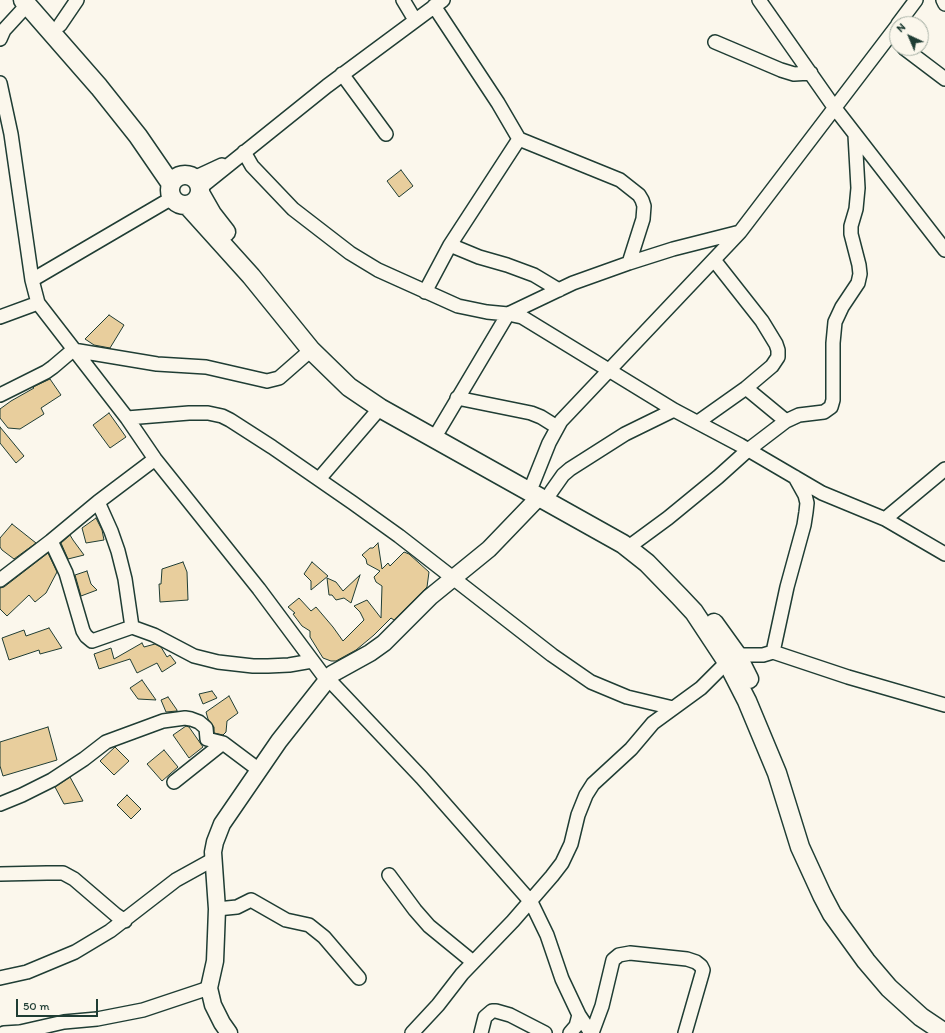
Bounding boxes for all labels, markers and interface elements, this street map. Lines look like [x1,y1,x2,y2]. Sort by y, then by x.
north arrow [889,16,929,56]
text: N [894,20,908,35]
scale bar [18,991,100,1017]
text: 50 m [23,999,49,1013]

